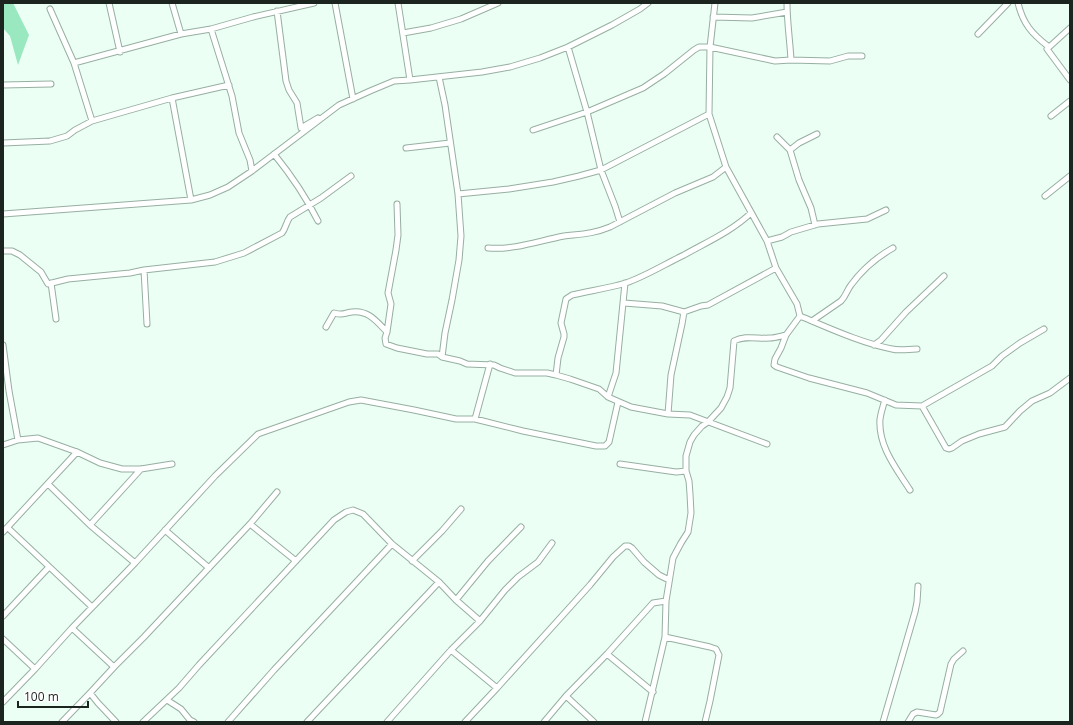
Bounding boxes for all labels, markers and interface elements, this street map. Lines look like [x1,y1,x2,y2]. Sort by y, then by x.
scale bar [18,683,88,709]
text: 100 m [24,688,59,705]

